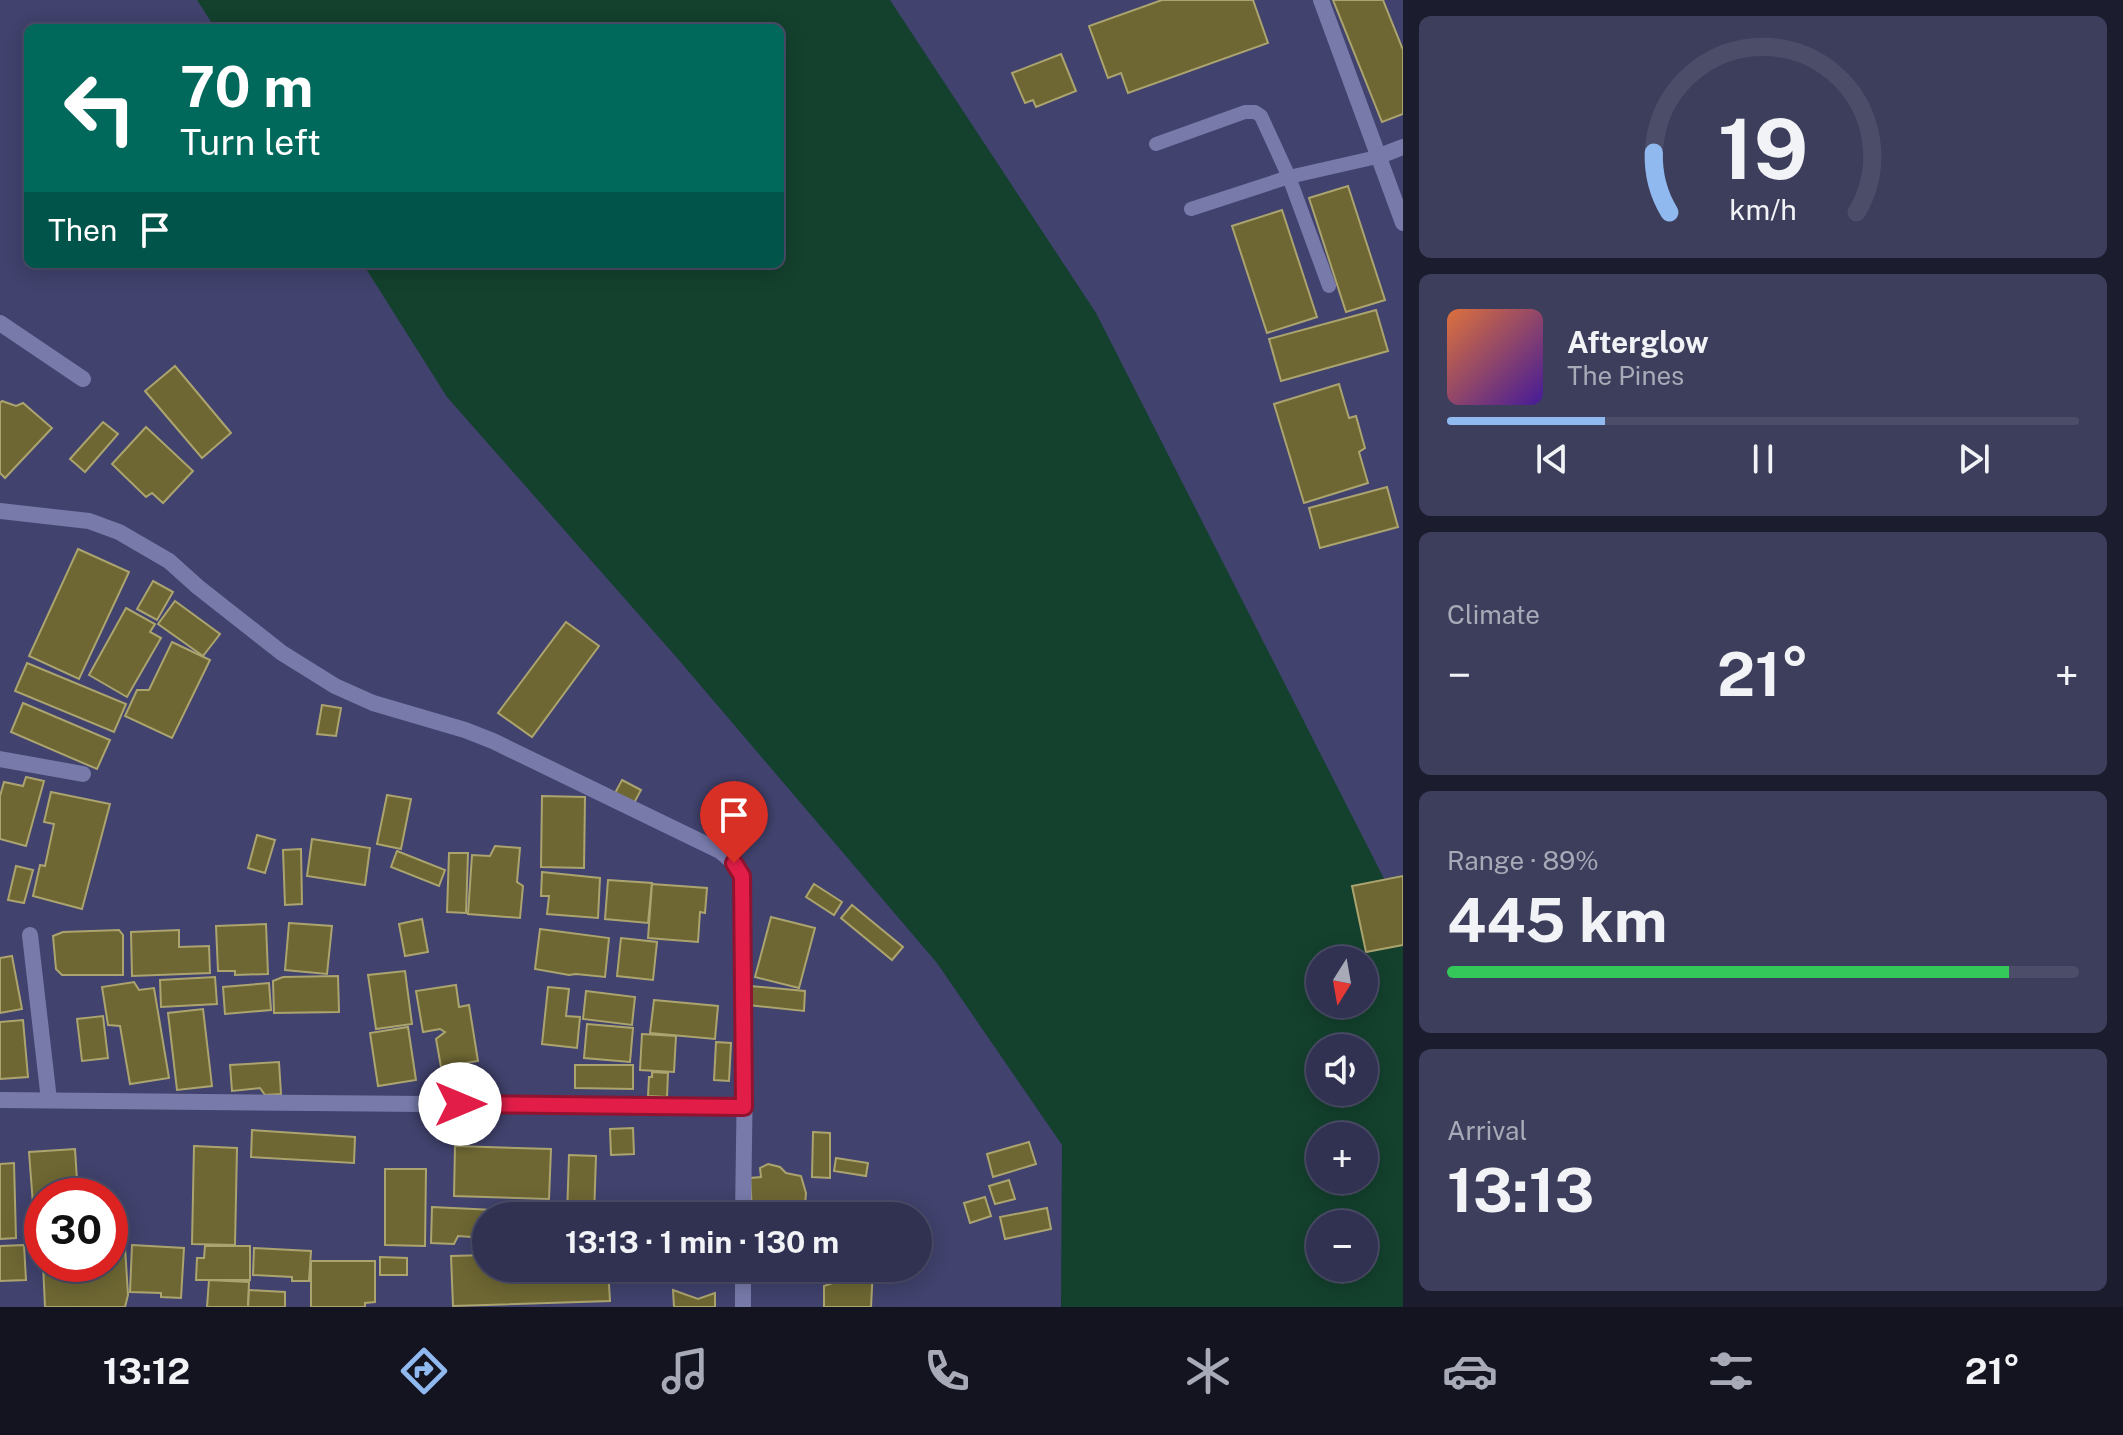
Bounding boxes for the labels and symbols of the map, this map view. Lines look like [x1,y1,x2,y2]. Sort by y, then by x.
pin [700,781,768,863]
north arrow [1306,946,1378,1018]
position arrow [418,1062,502,1146]
speed limit sign: 30 [24,1178,128,1282]

